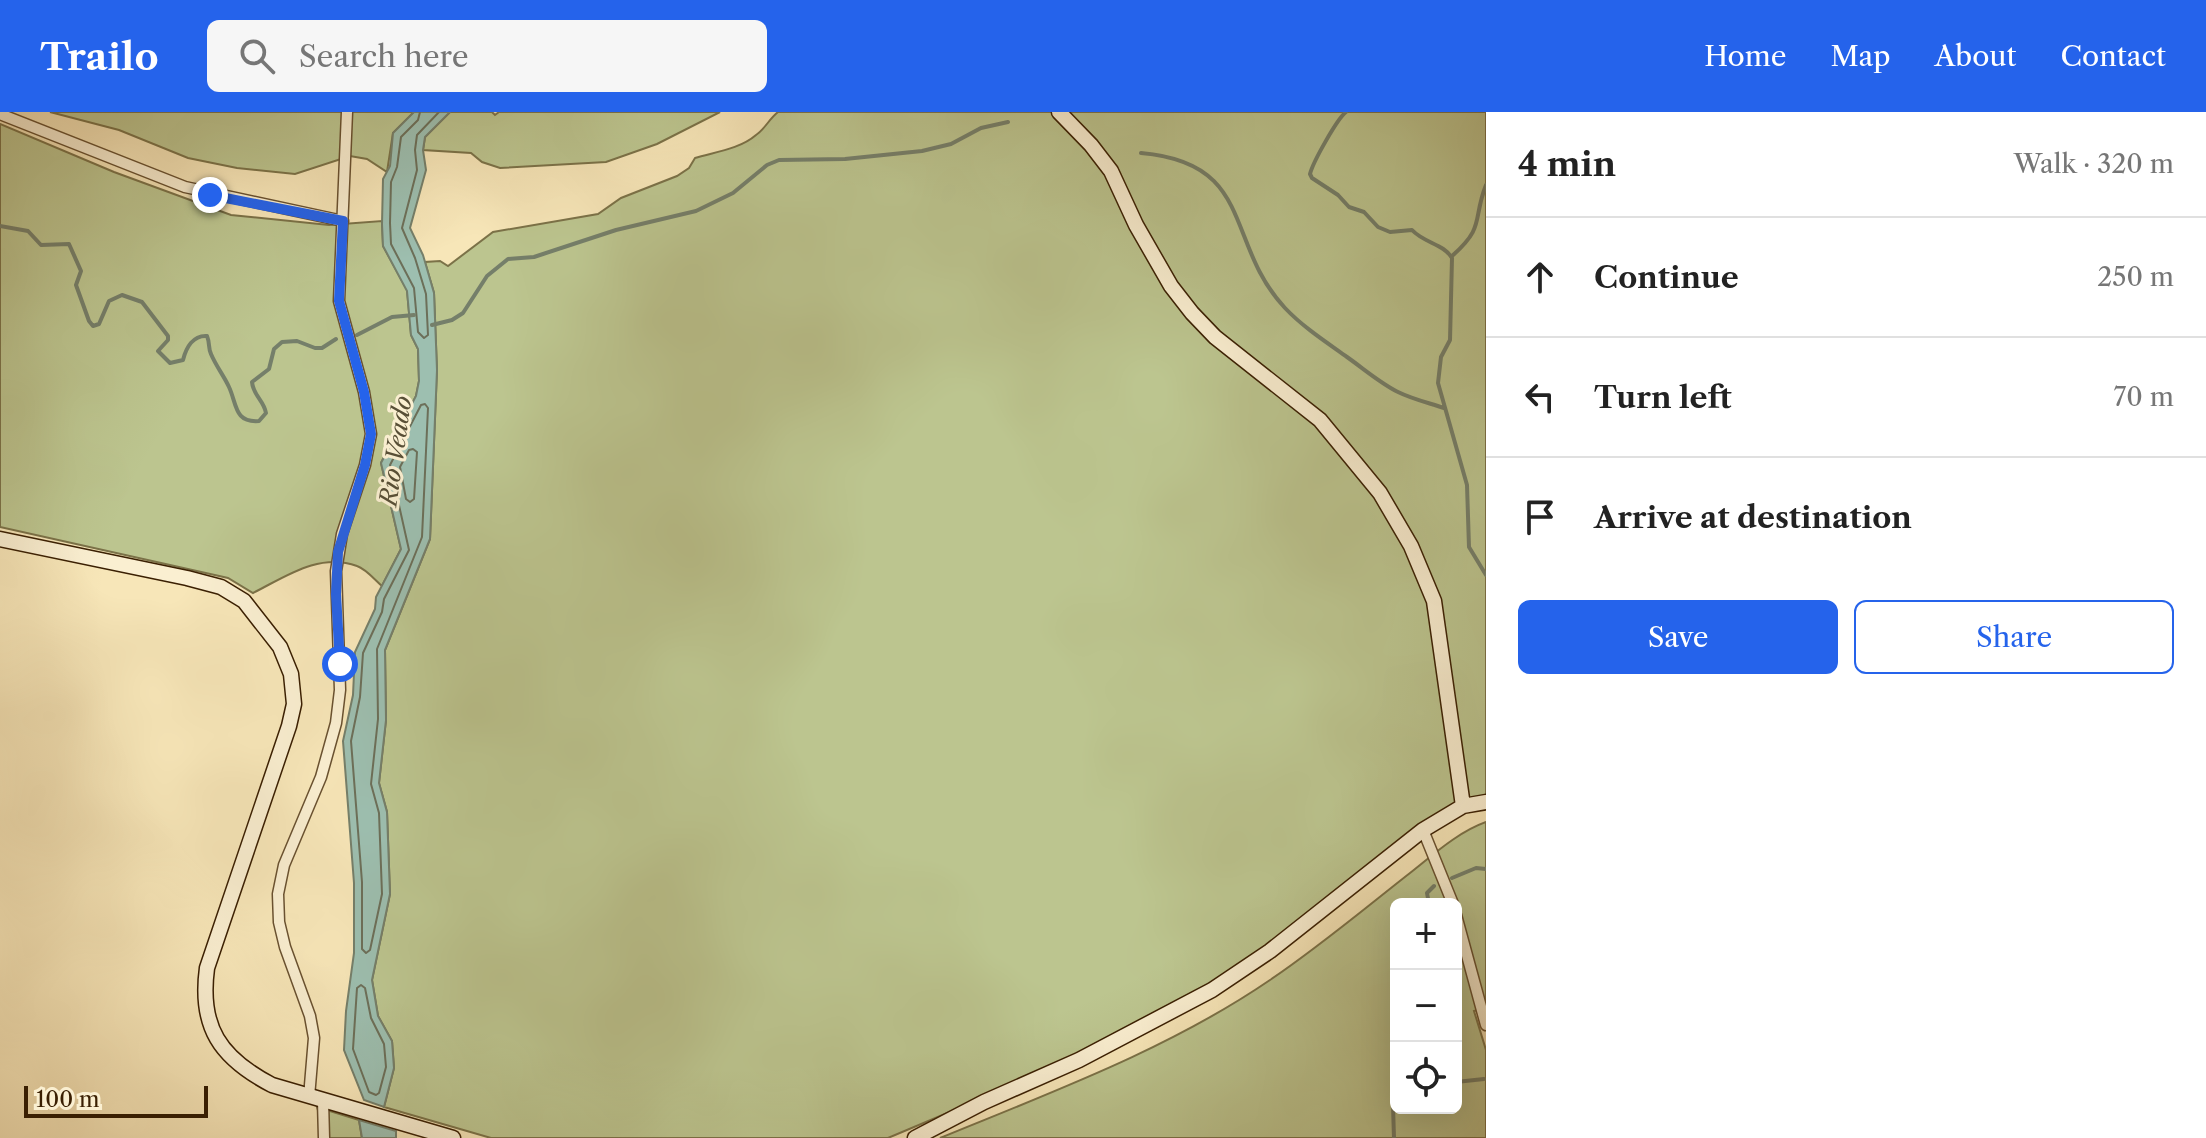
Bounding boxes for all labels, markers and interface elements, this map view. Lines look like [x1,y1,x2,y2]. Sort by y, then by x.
search box [207,20,767,92]
text: Trailo [40,33,159,80]
icon: search [235,34,279,78]
text: Search here [299,38,469,75]
text: Home [1704,39,1786,73]
text: Map [1830,39,1890,73]
text: About [1934,39,2016,73]
text: Contact [2060,39,2166,73]
text: 4 min [1518,143,1616,185]
text: Walk · 320 m [2014,148,2174,180]
route end [192,177,228,213]
icon: ahead [1518,255,1562,299]
text: Continue [1594,259,1739,296]
text: 250 m [2097,261,2174,293]
icon: left [1518,375,1562,419]
text: Turn left [1594,379,1731,416]
text: 70 m [2114,381,2174,413]
water label: Rio Veado [373,394,418,510]
icon: arrive [1518,495,1562,539]
text: Arrive at destination [1594,499,1912,536]
button: Save [1518,600,1838,674]
button: Share [1854,600,2174,674]
route start [322,646,358,682]
map controls [1390,898,1462,1114]
button: + [1390,898,1462,970]
button: − [1390,970,1462,1042]
button: locate [1390,1042,1462,1114]
scale bar [24,1082,208,1118]
text: 100 m [36,1086,99,1113]

